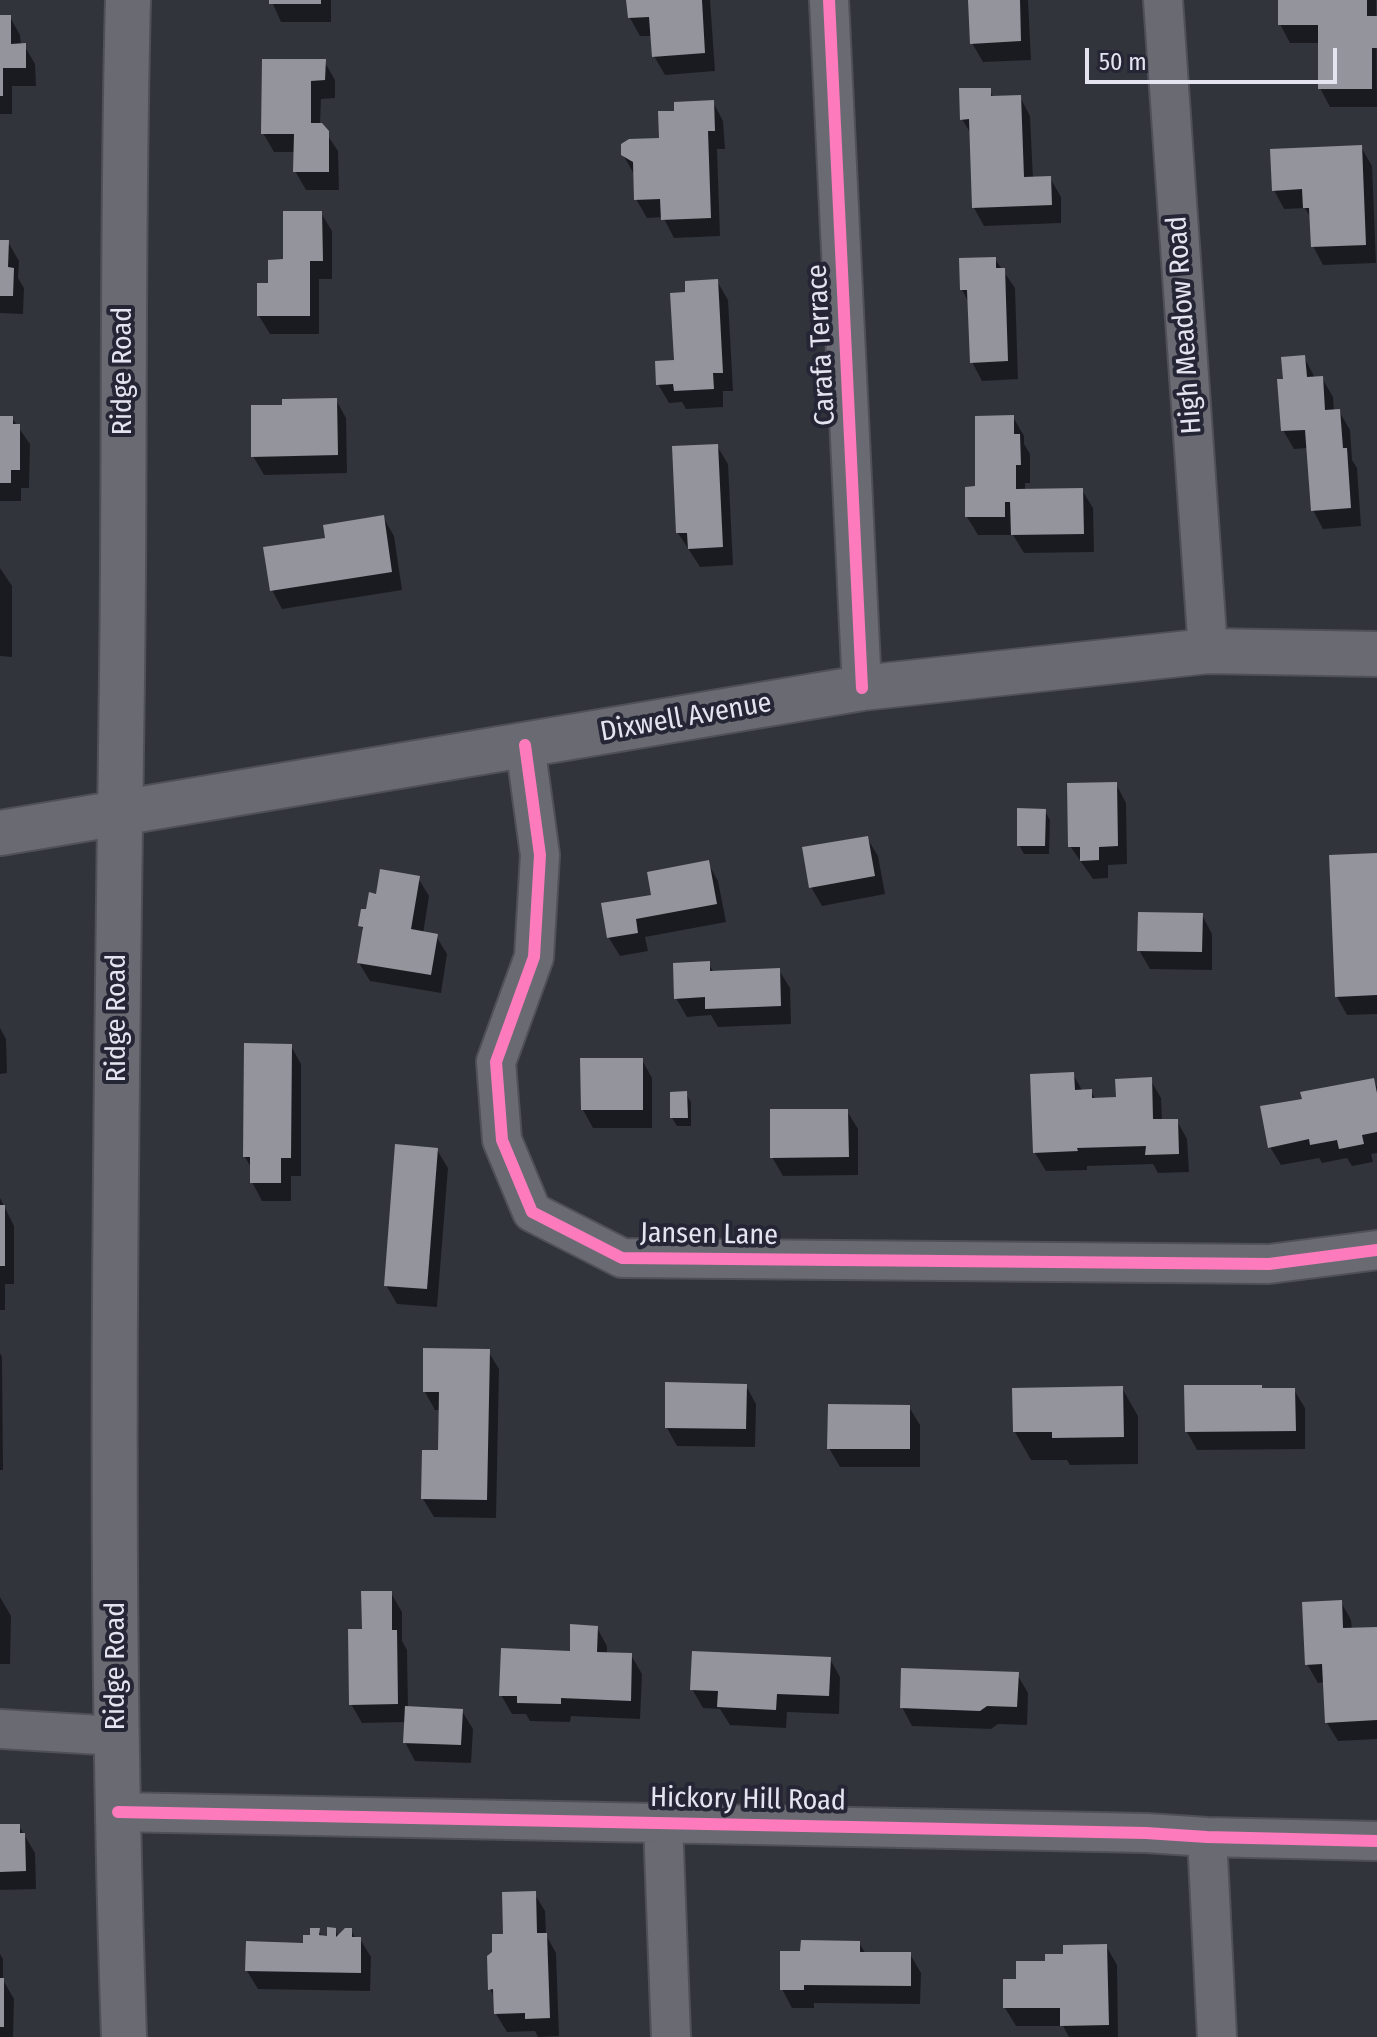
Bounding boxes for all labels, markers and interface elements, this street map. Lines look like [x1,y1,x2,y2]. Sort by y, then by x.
scale bar [1089,32,1341,82]
text: 50 m [1099,48,1147,76]
street label: High Meadow Road [1161,215,1209,435]
street label: Carafa Terrace [801,263,843,427]
street label: Ridge Road [106,307,140,435]
street label: Dixwell Avenue [598,686,774,750]
street label: Ridge Road [100,954,134,1082]
street label: Jansen Lane [640,1217,778,1253]
street label: Ridge Road [99,1602,133,1730]
street label: Hickory Hill Road [650,1781,846,1819]

